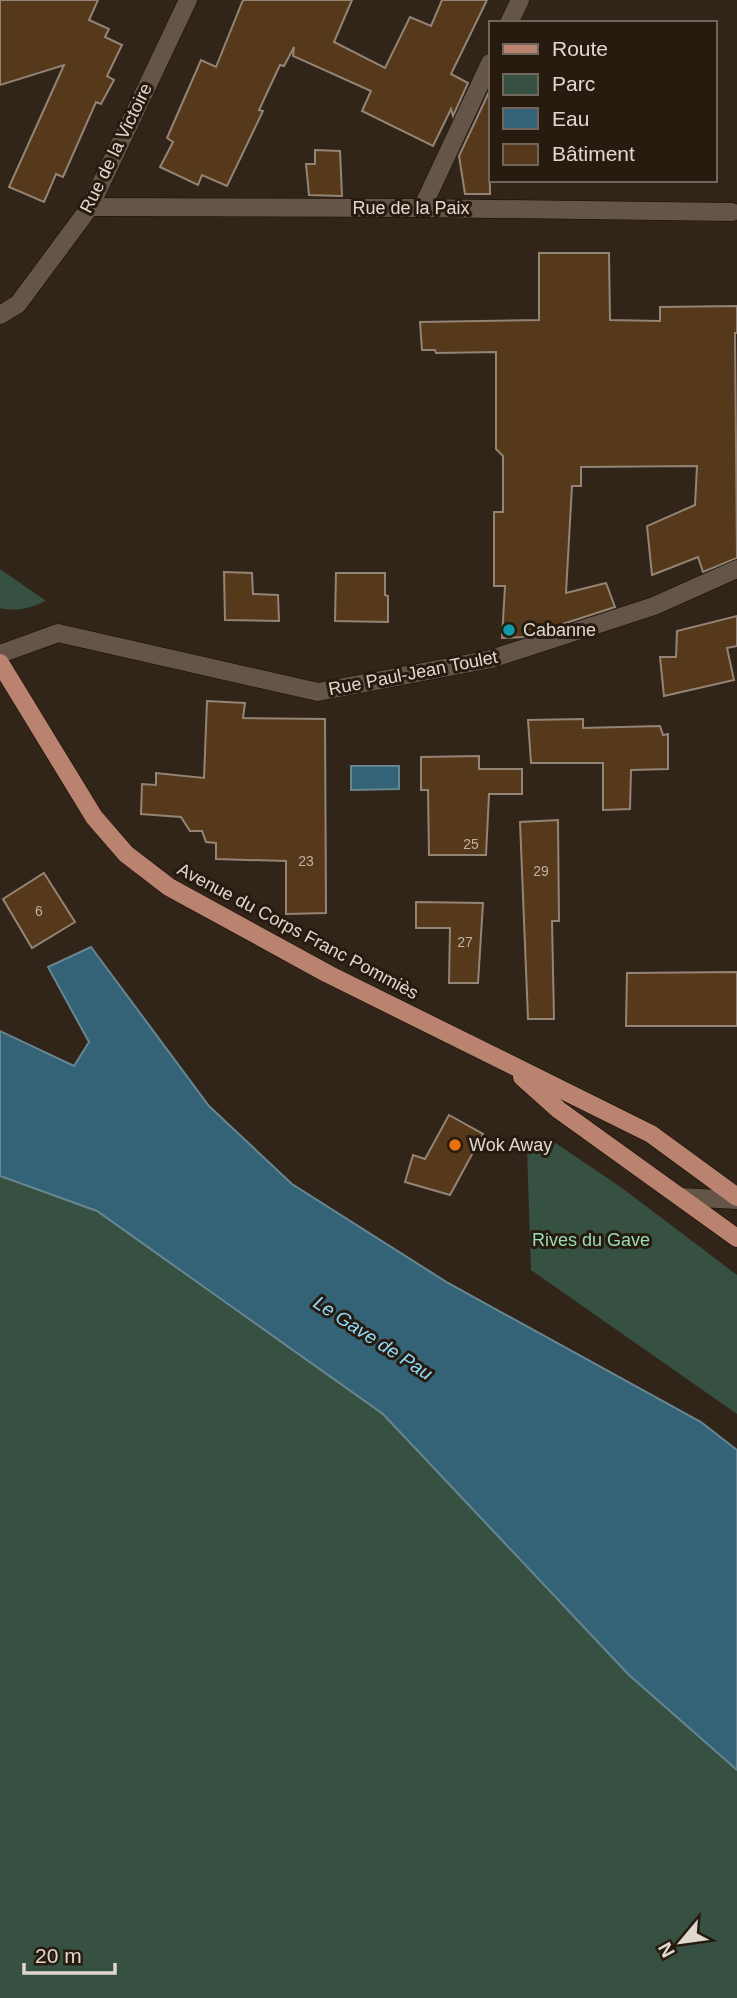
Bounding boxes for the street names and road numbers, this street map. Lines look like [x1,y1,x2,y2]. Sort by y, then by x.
street label: Rue de la Victoire [76,80,156,216]
street label: Rue de la Paix [352,198,470,218]
street label: Rue Paul-Jean Toulet [327,647,499,699]
street label: Avenue du Corps Franc Pommiès [174,859,422,1003]

